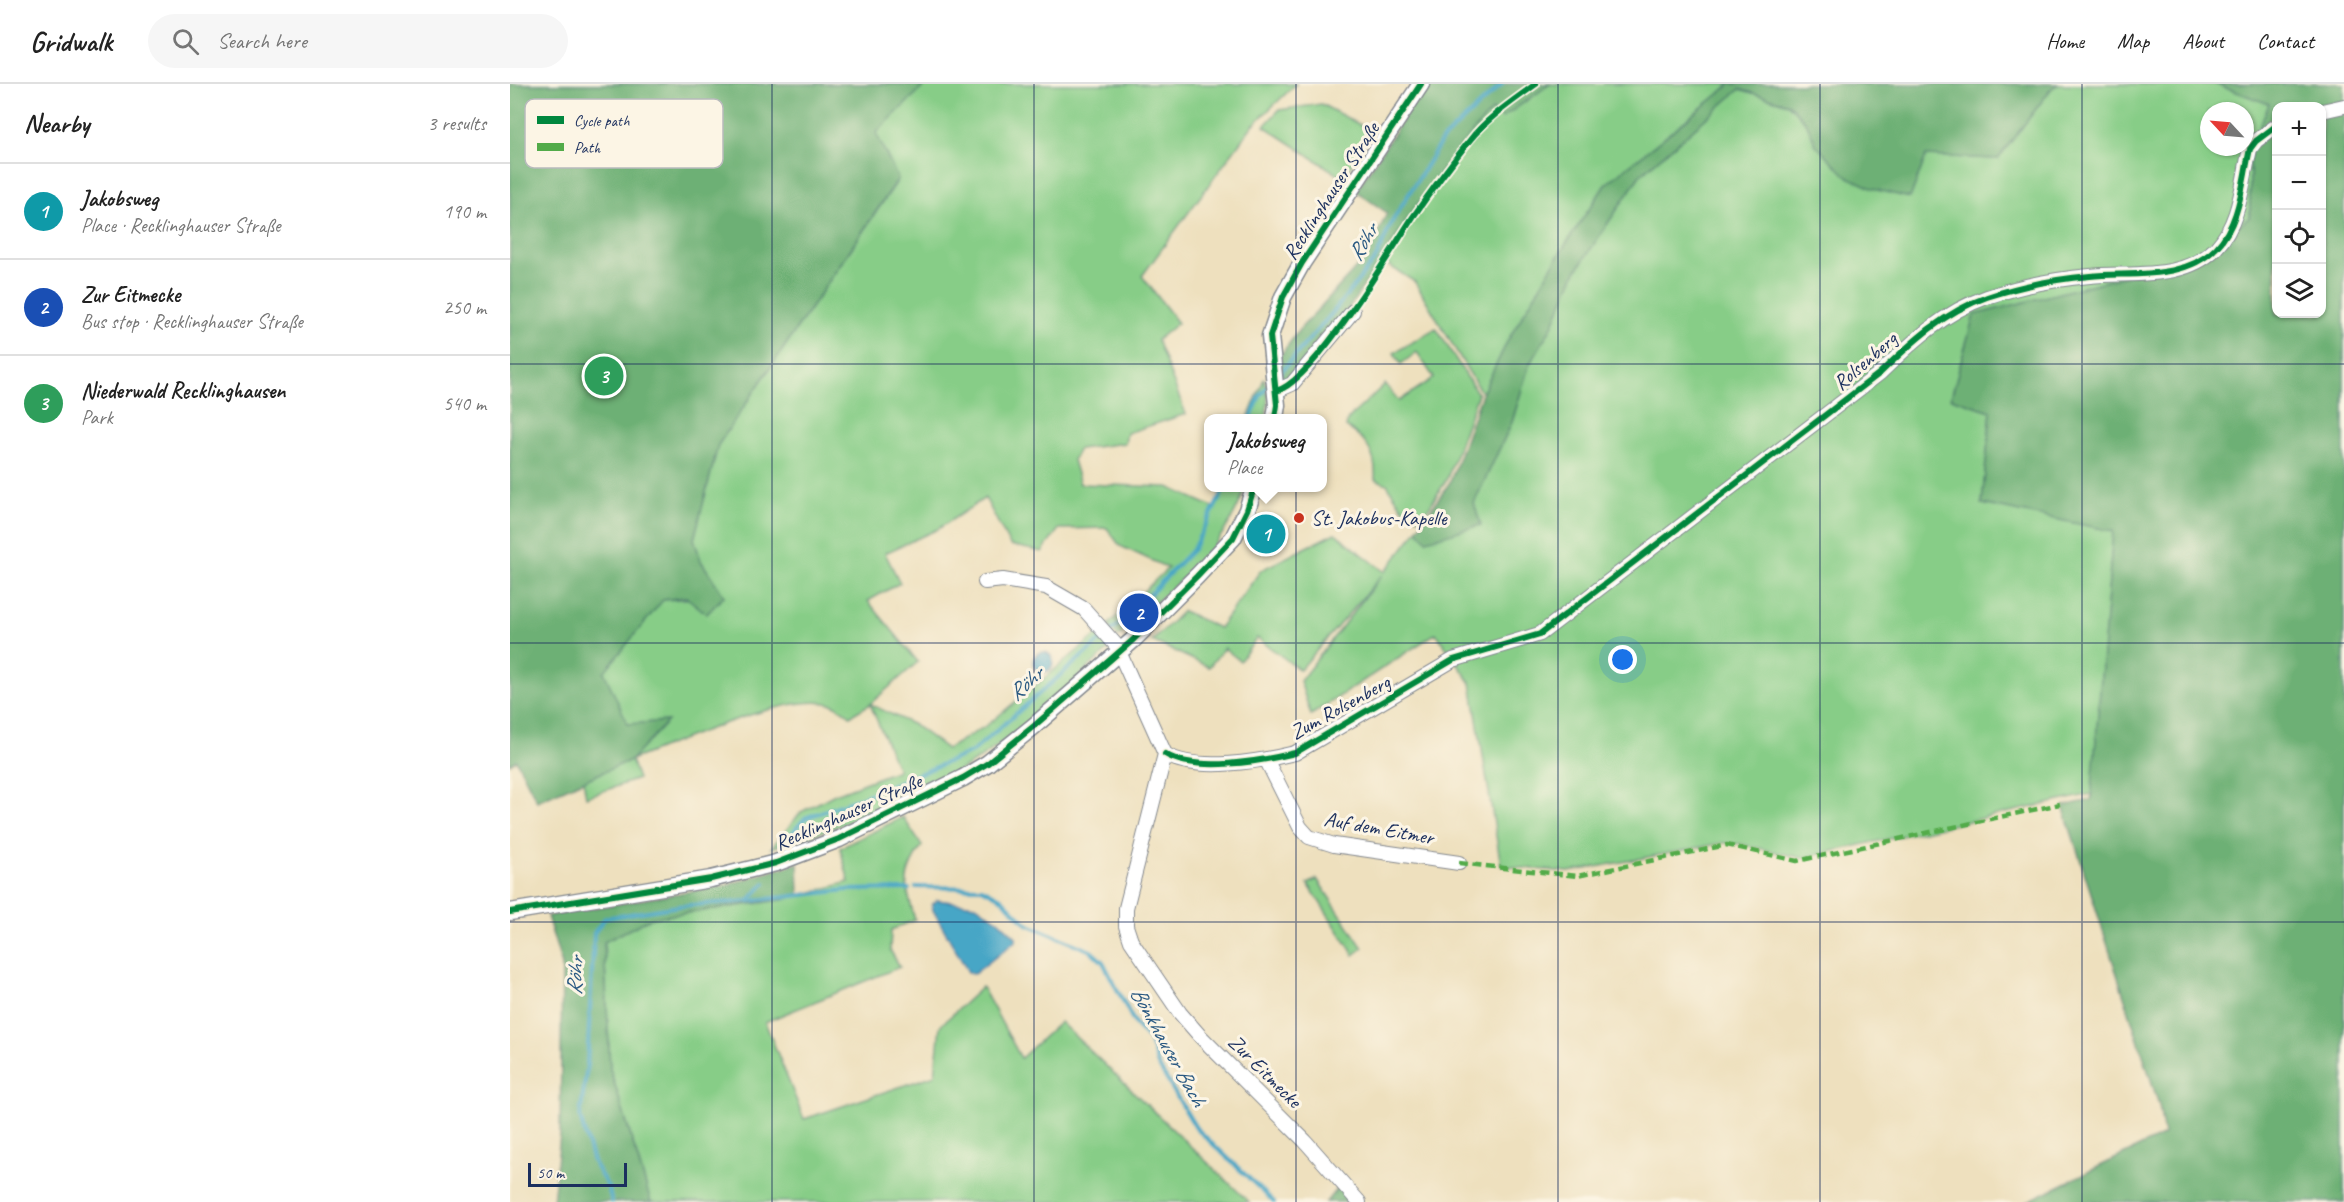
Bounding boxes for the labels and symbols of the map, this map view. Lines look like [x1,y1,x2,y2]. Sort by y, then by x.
legend [525,99,723,168]
north arrow [2200,102,2254,156]
text: Cycle path [574,111,630,131]
street label: Recklinghauser Straße [1277,116,1386,265]
text: Path [574,138,601,158]
water label: Röhr [1341,217,1386,266]
street label: Rolsenberg [1828,325,1904,396]
pin: 3 [584,354,623,398]
place label: St. Jakobus-Kapelle [1311,505,1448,531]
marker: St. Jakobus-Kapelle [1292,511,1306,525]
pin: 1 [1246,512,1286,556]
pin: 2 [1120,590,1158,636]
your location [1608,645,1637,674]
water label: Röhr [1002,659,1051,707]
street label: Zum Rolsenberg [1285,668,1396,745]
street label: Recklinghauser Straße [770,767,928,856]
street label: Auf dem Eitmer [1322,806,1437,851]
water label: Röhr [560,953,590,996]
water label: Bönkhauser Bach [1124,982,1213,1113]
street label: Zur Eitmecke [1223,1029,1309,1115]
scale bar [528,1160,627,1188]

